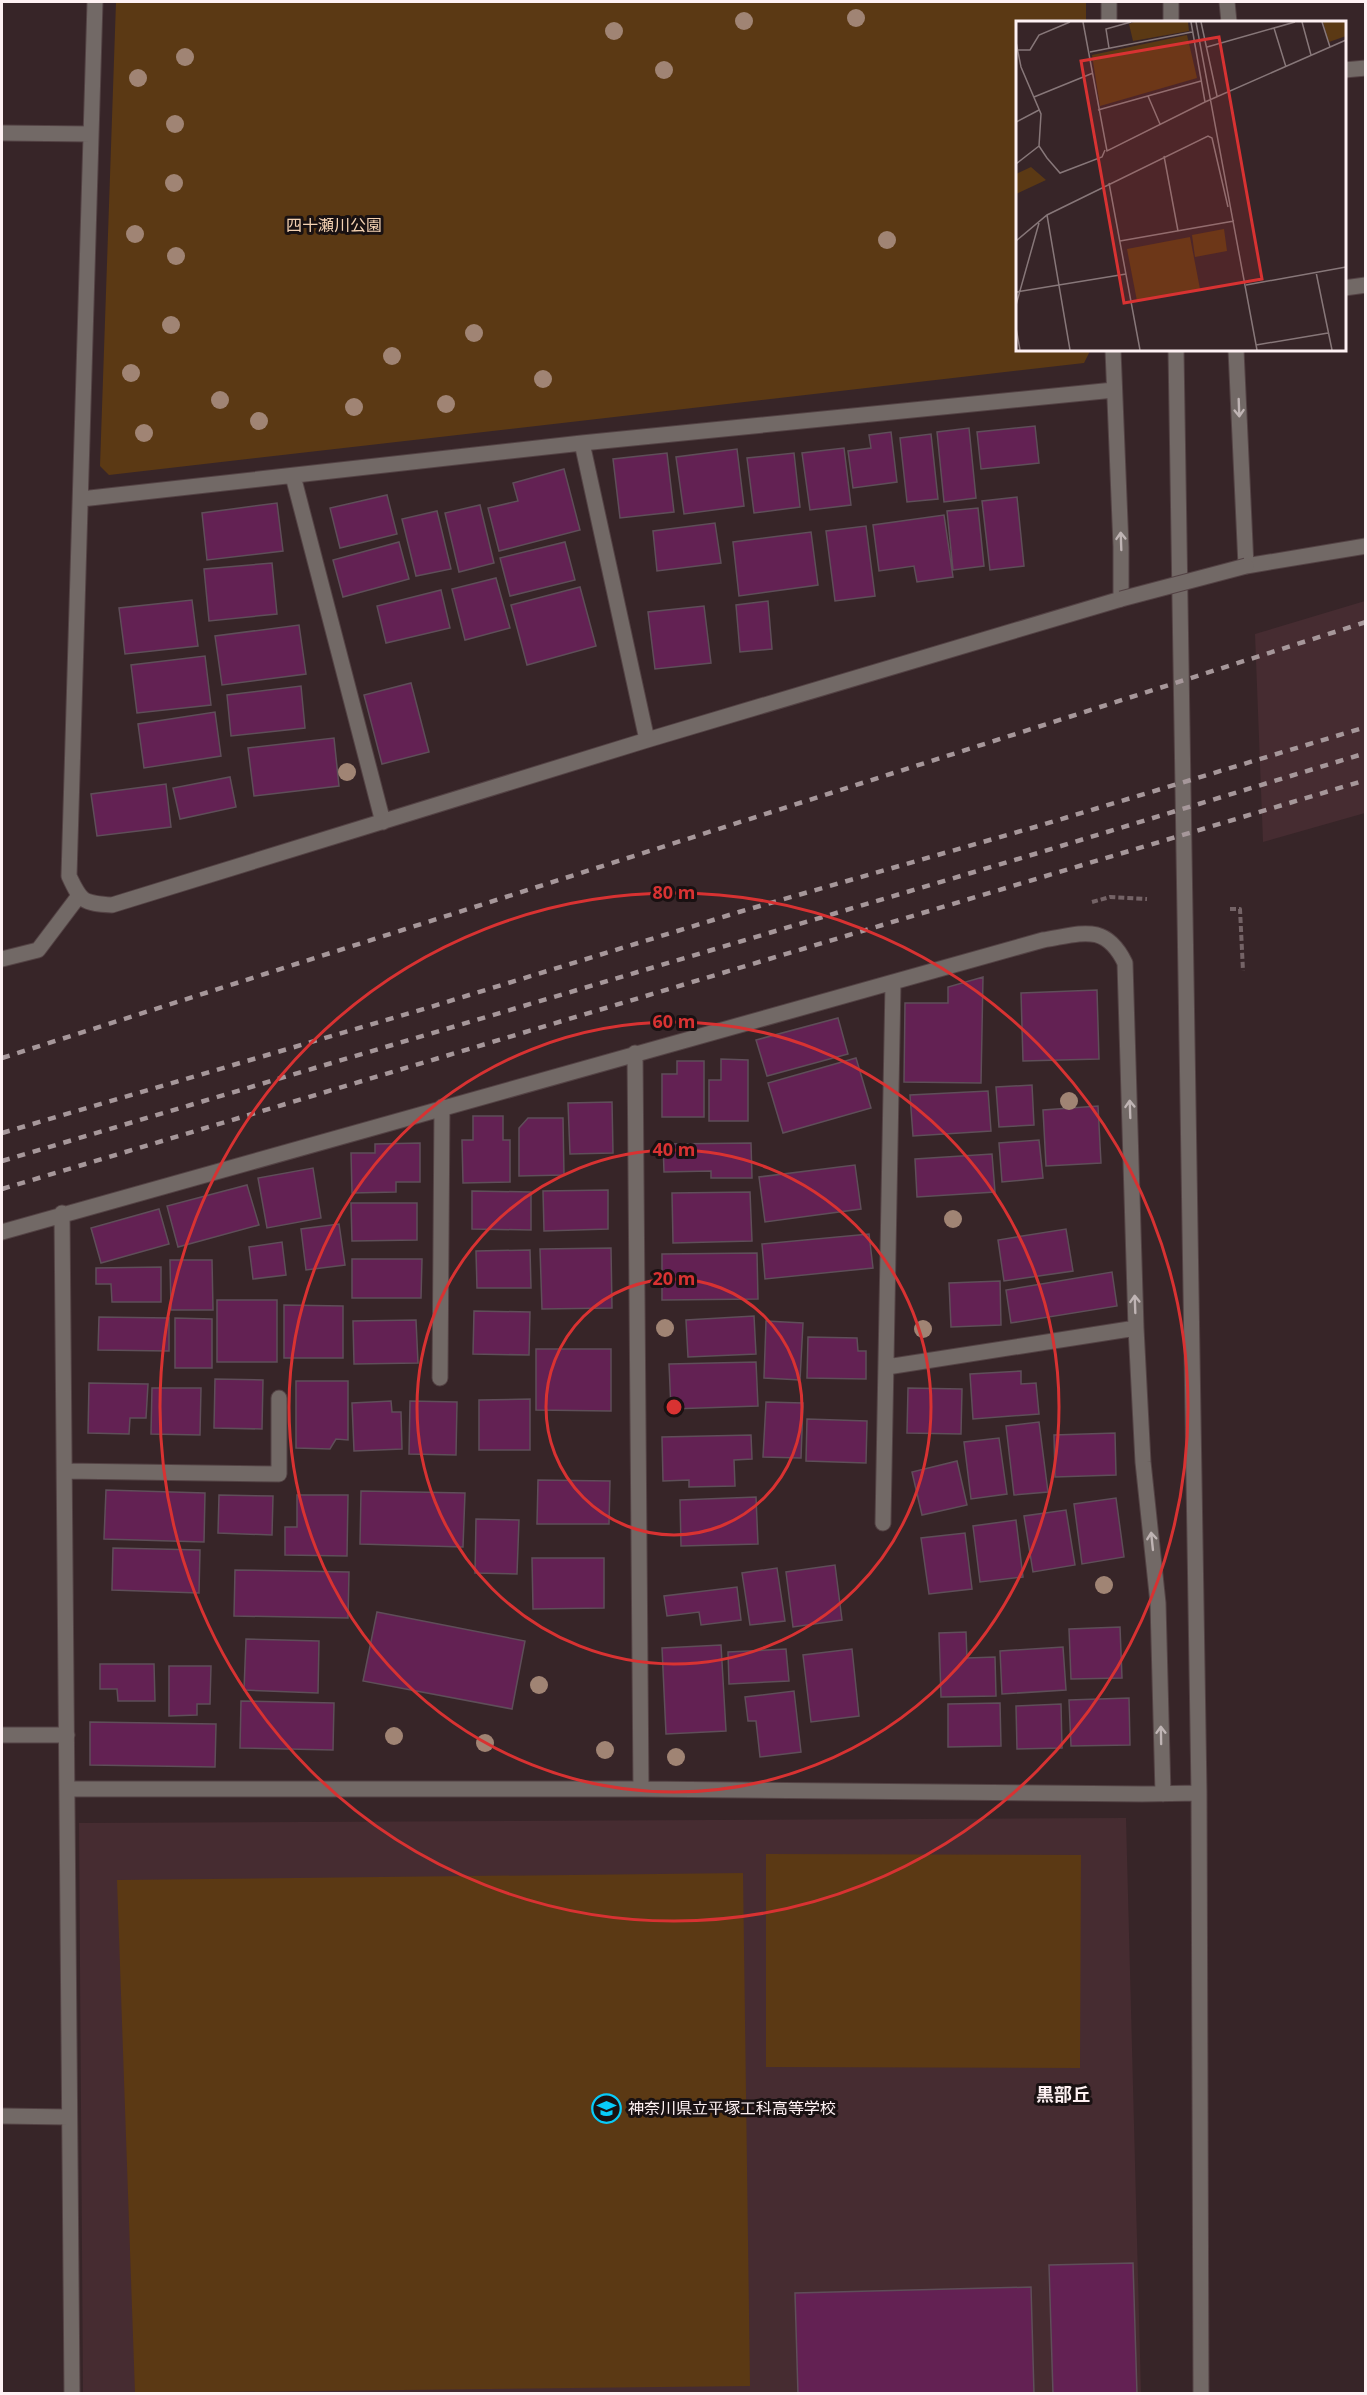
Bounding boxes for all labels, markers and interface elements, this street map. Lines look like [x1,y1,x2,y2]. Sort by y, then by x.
inset map [1016,21,1346,351]
park label: 四十瀬川公園 [286,214,382,236]
one-way arrow [1233,397,1244,417]
one-way arrow [1115,531,1127,551]
text: 80 m [653,880,695,904]
text: 60 m [653,1009,695,1033]
one-way arrow [1124,1100,1135,1120]
text: 40 m [653,1137,695,1161]
text: 20 m [653,1266,695,1290]
one-way arrow [1130,1295,1141,1315]
centre of rings [664,1397,684,1417]
one-way arrow [1146,1531,1157,1551]
one-way arrow [1156,1726,1167,1746]
district label: 黒部丘 [1036,2082,1090,2106]
school or university icon: 神奈川県立平塚工科高等学校 [591,2092,623,2124]
place label: 神奈川県立平塚工科高等学校 [628,2097,836,2119]

